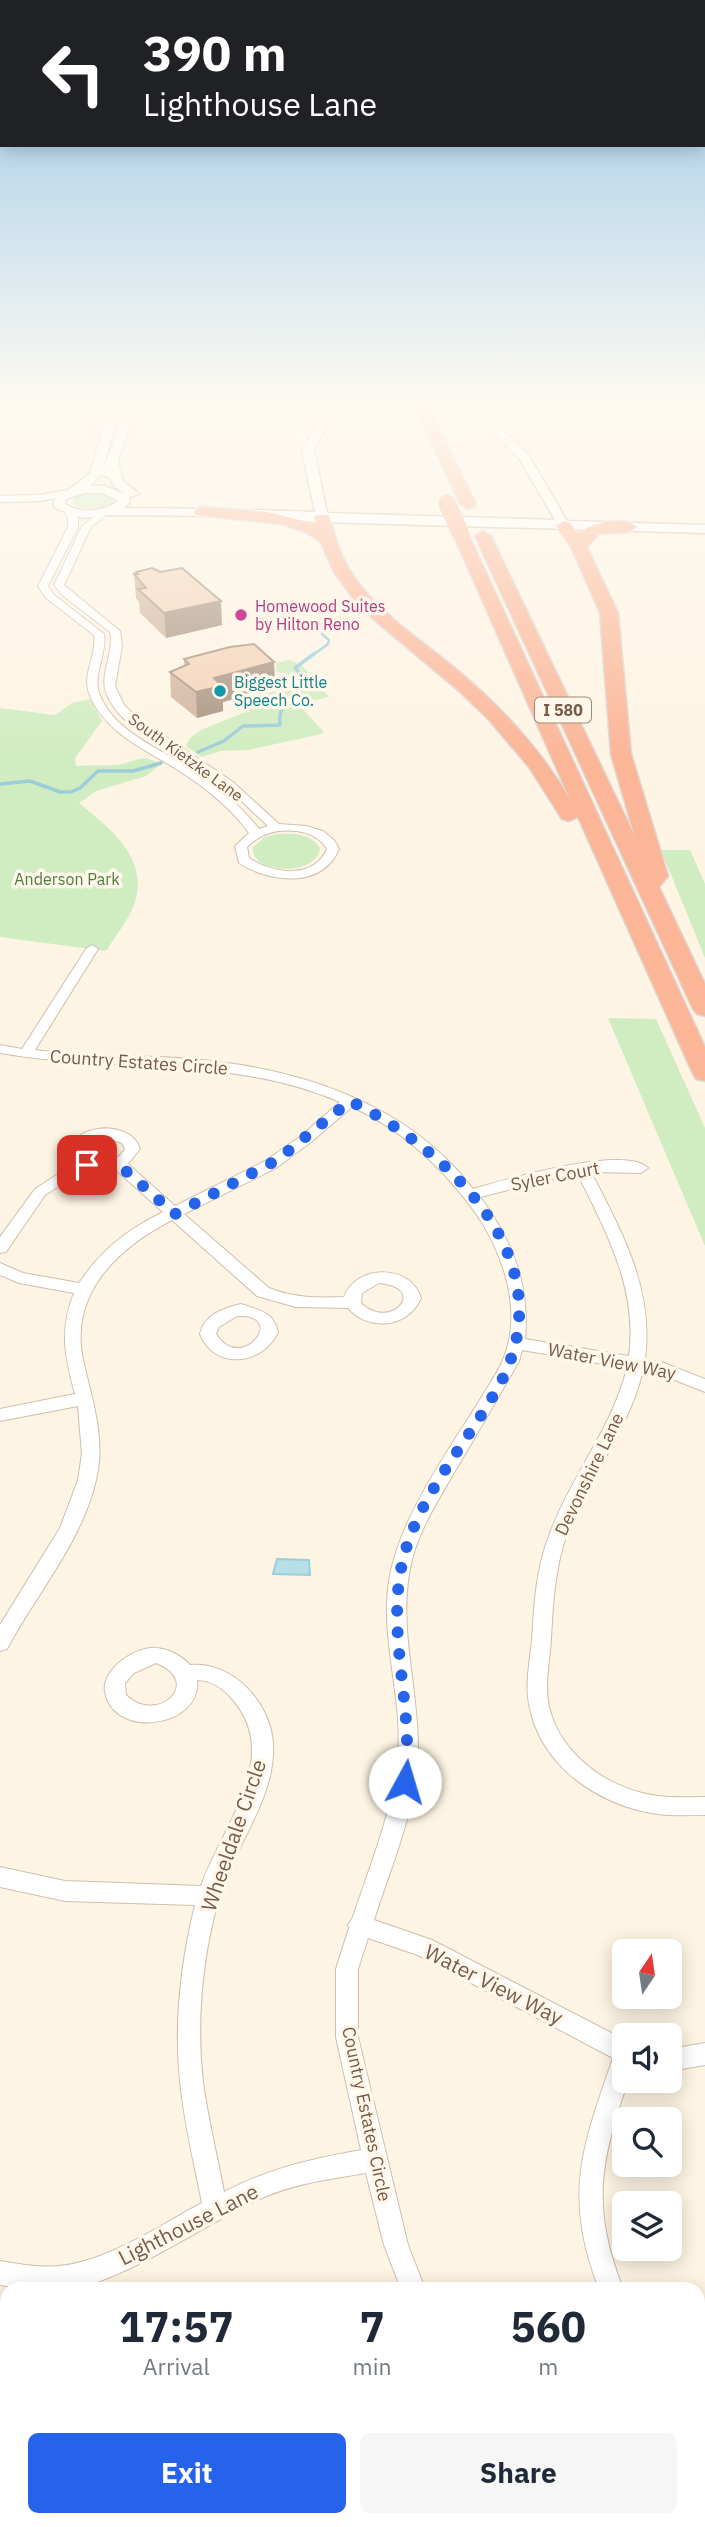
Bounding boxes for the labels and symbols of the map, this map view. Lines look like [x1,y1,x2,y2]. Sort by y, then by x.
place label: Homewood Suites by Hilton Reno [255,596,386,634]
marker: Homewood Suites by Hilton Reno [233,607,249,623]
place label: Biggest Little Speech Co. [234,672,328,710]
marker: Biggest Little Speech Co. [212,683,228,699]
road number: I 580 [535,698,591,722]
street label: South Kietzke Lane [125,709,247,805]
park label: Anderson Park [14,869,120,889]
street label: Country Estates Circle [49,1044,229,1080]
pin [57,1135,117,1195]
street label: Syler Court [509,1156,601,1196]
street label: Water View Way [546,1337,678,1385]
street label: Devonshire Lane [549,1409,629,1539]
position arrow [368,1745,442,1819]
street label: Wheeldale Circle [194,1755,272,1915]
street label: Water View Way [420,1937,568,2031]
north arrow [612,1939,682,2009]
street label: Country Estates Circle [337,2024,397,2204]
street label: Lighthouse Lane [113,2177,263,2271]

